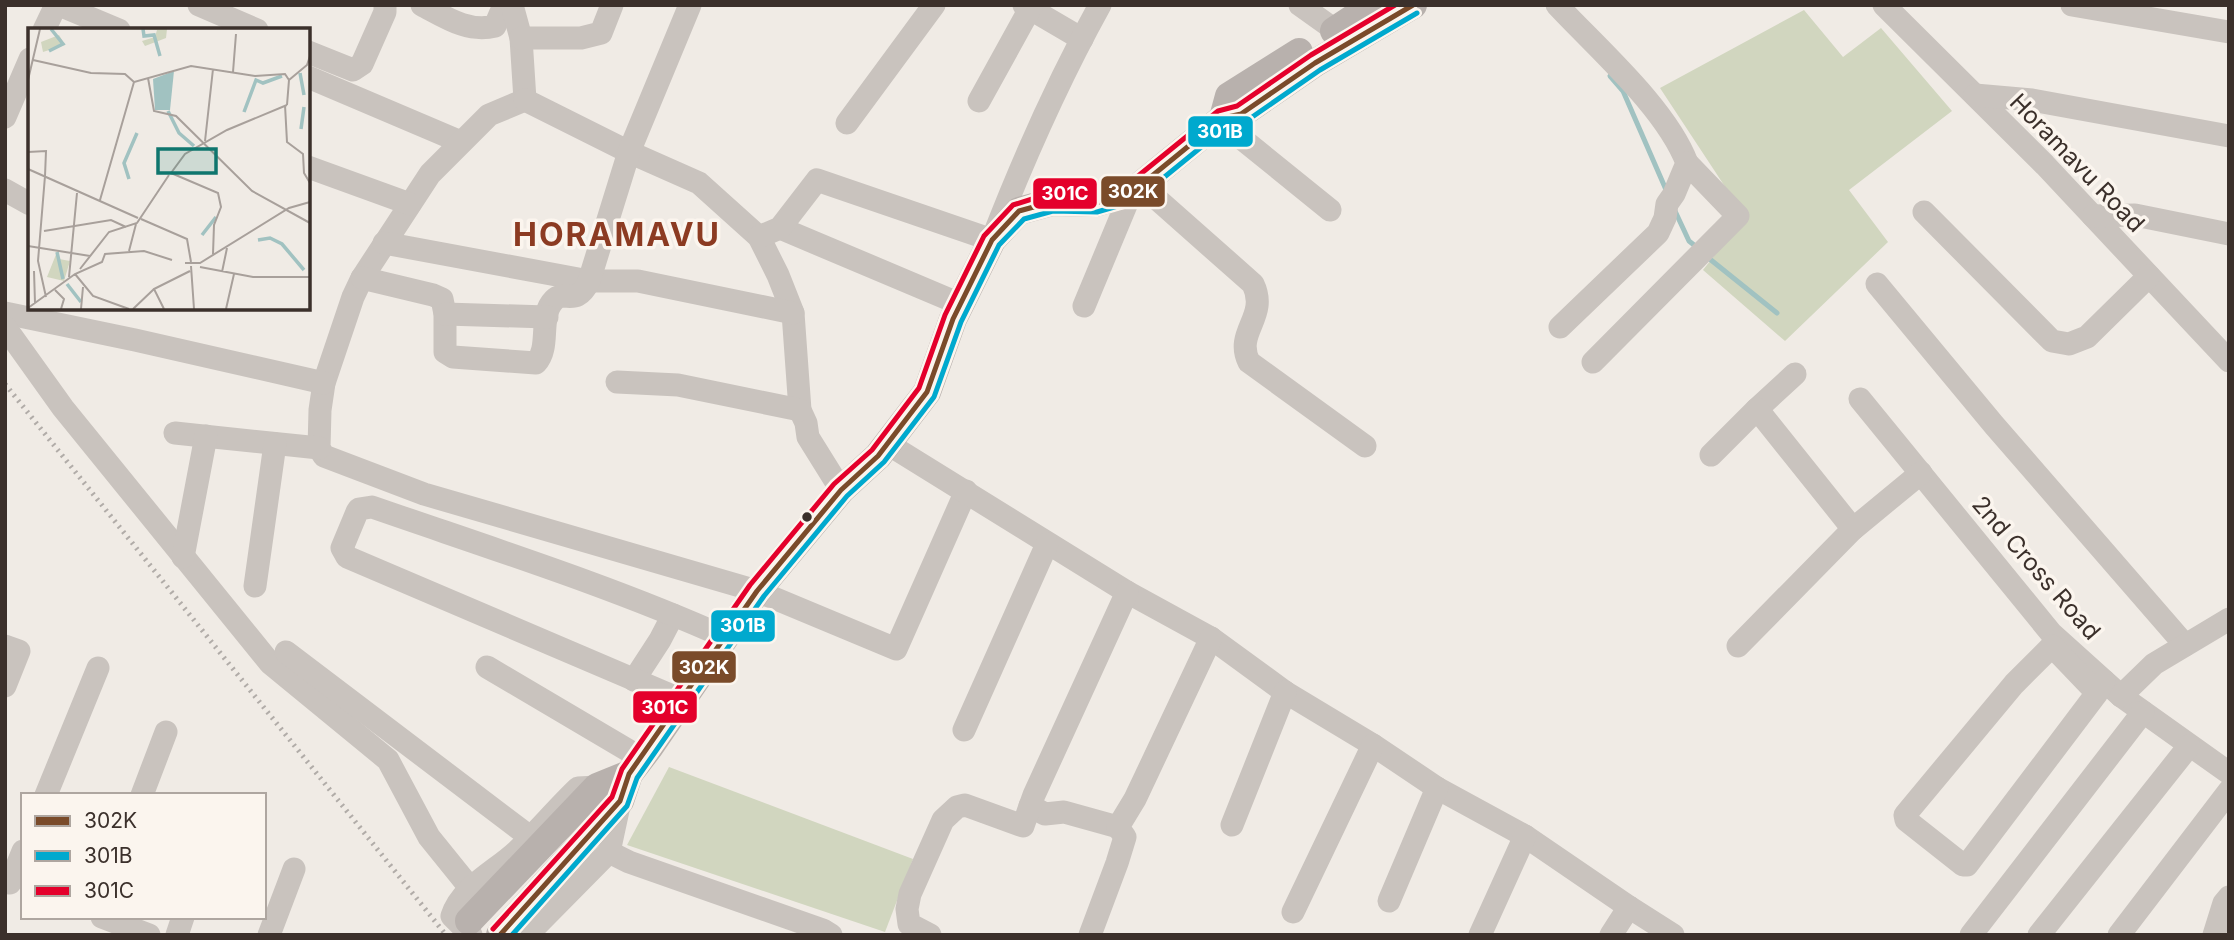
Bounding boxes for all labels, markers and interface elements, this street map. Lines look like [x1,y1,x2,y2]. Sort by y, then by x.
inset map [28,28,310,310]
street label: Horamavu Road [2004,87,2151,238]
line badge: 301B [1187,115,1254,148]
text: 301B [1197,120,1243,143]
line badge: 302K [1100,175,1166,208]
line badge: 301C [1032,177,1098,210]
text: 302K [1108,180,1159,203]
text: 301C [1041,182,1089,205]
district label: HORAMAVU [513,215,721,254]
street label: 2nd Cross Road [1966,490,2107,645]
unlabelled marker [800,510,814,524]
line badge: 301B [710,609,776,643]
text: 301B [720,614,766,637]
line badge: 302K [671,650,737,684]
text: 302K [679,656,730,679]
line badge: 301C [632,690,698,724]
text: 301C [641,696,689,719]
legend [21,793,266,919]
text: 302K [84,808,137,833]
text: 301B [84,843,133,868]
text: 301C [84,878,134,903]

